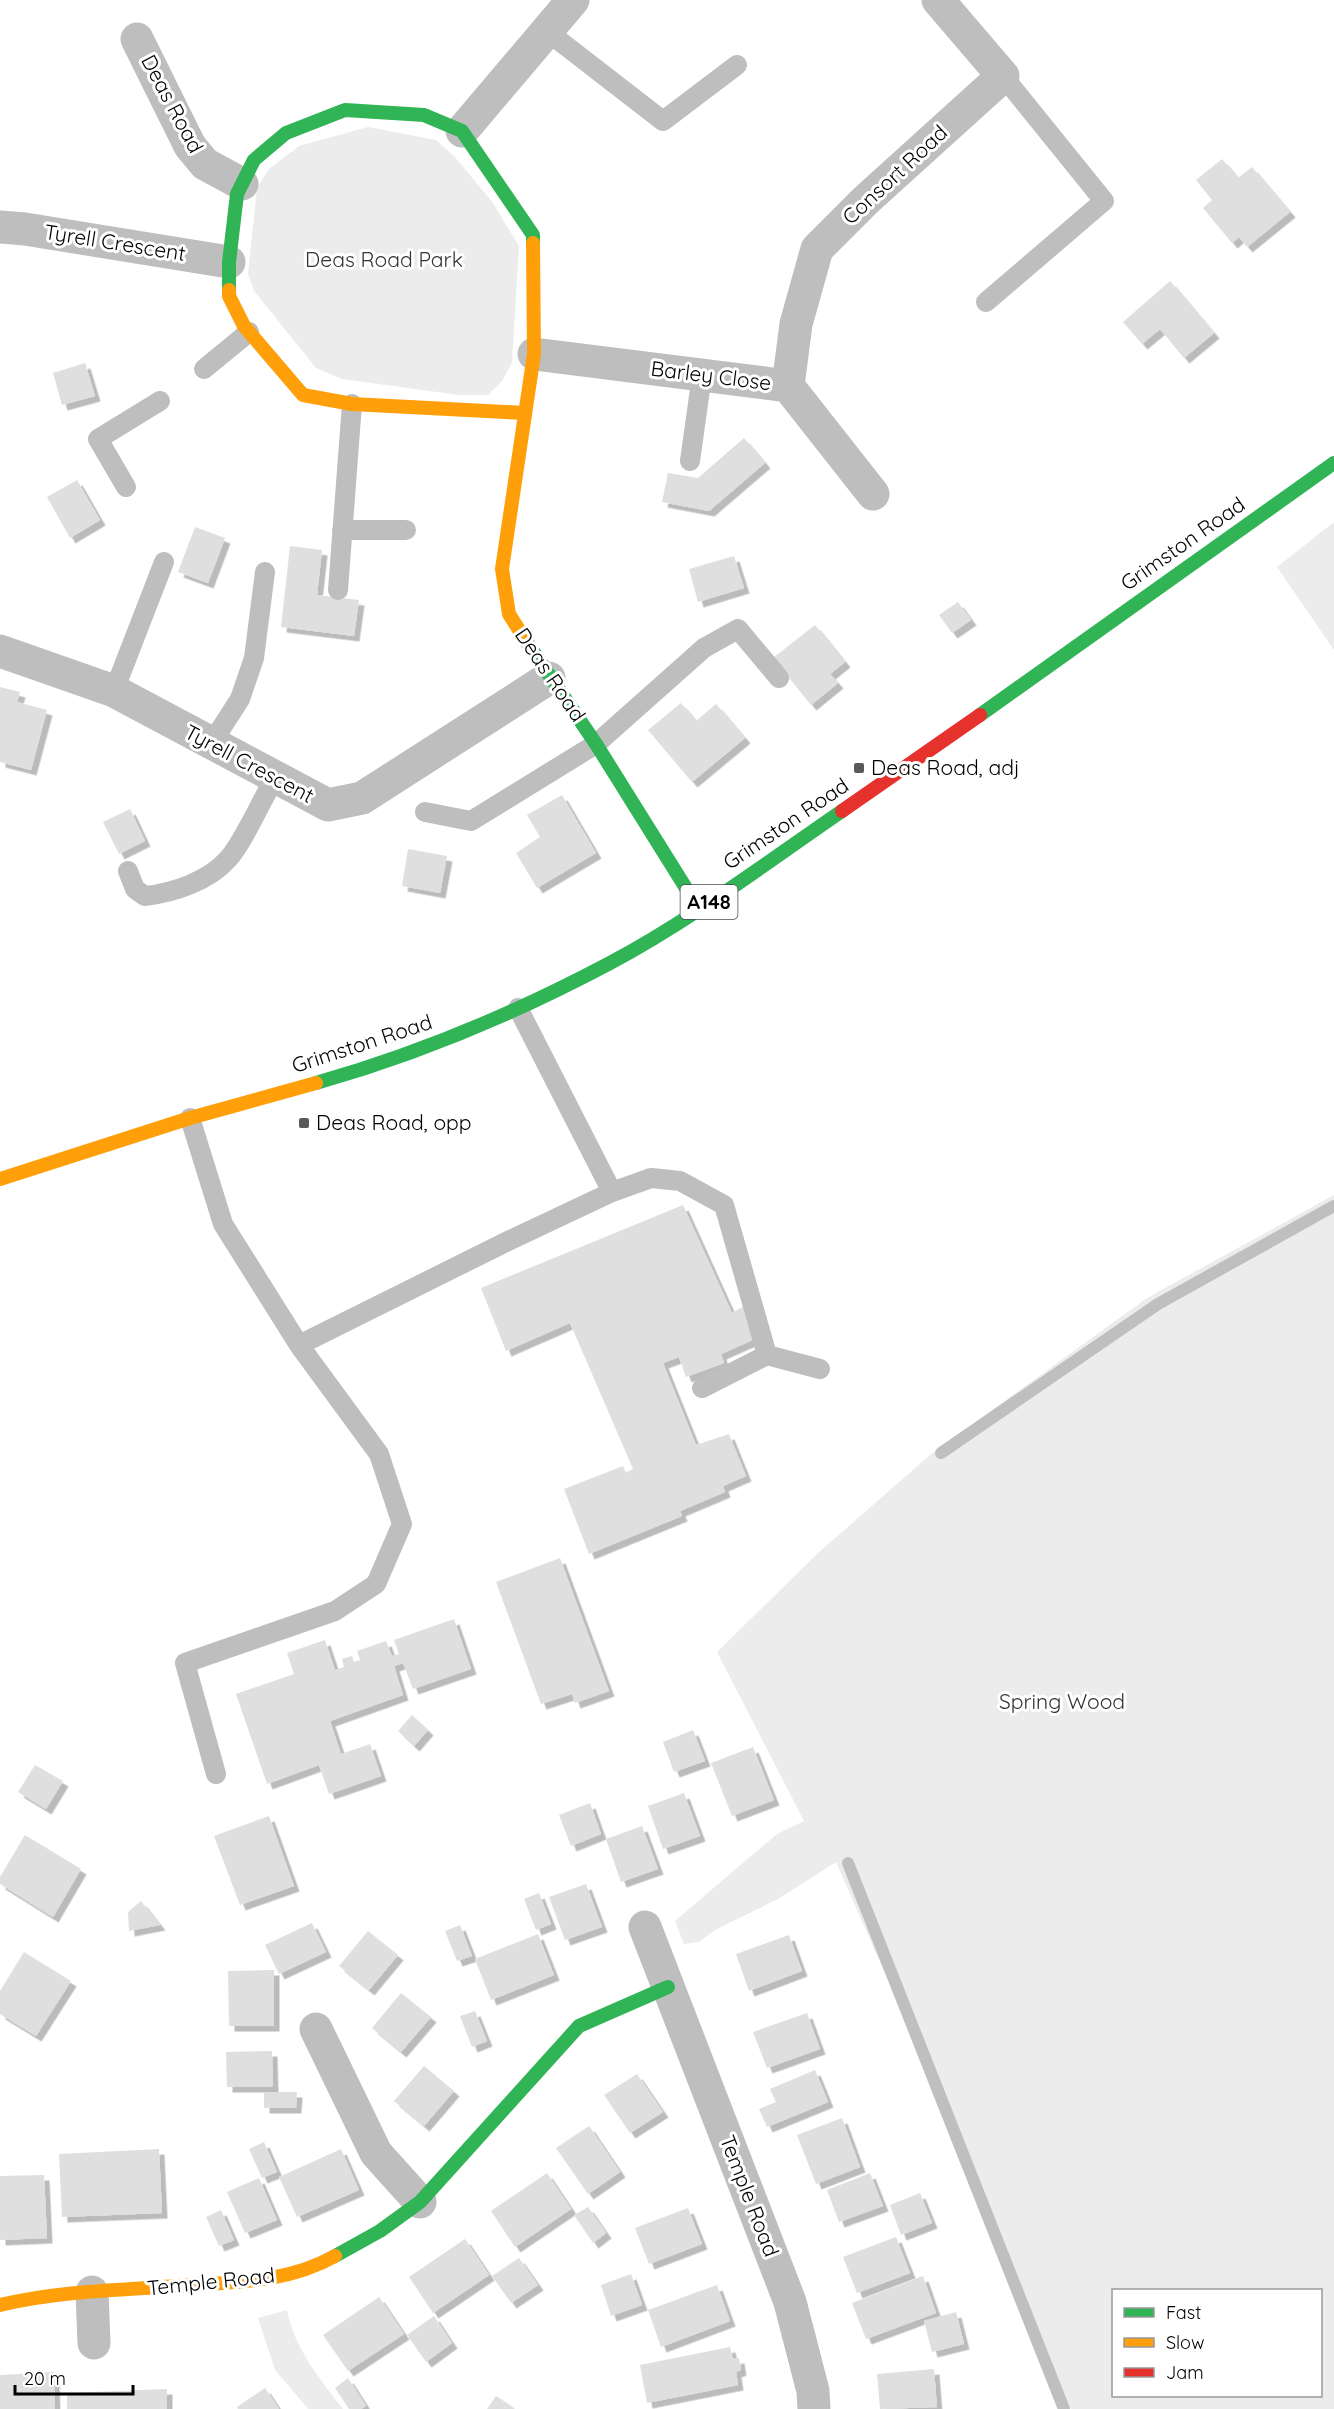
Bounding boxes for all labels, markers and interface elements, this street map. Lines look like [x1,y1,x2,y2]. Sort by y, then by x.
street label: Deas Road [136,50,210,157]
street label: Consort Road [836,119,952,230]
street label: Tyrell Crescent [43,218,188,266]
park label: Deas Road Park [305,246,463,272]
street label: Barley Close [649,355,773,395]
street label: Grimston Road [1115,491,1250,596]
street label: Deas Road [510,623,592,726]
street label: Tyrell Crescent [180,718,319,808]
place label: Deas Road, adj [871,754,1020,780]
marker: Deas Road, adj [852,761,866,775]
street label: Grimston Road [718,772,853,875]
road number: A148 [680,885,738,919]
street label: Grimston Road [288,1008,435,1078]
place label: Deas Road, opp [316,1109,472,1135]
marker: Deas Road, opp [297,1116,311,1130]
park label: Spring Wood [999,1688,1125,1714]
street label: Temple Road [715,2131,785,2260]
street label: Temple Road [146,2261,276,2301]
legend [1112,2289,1322,2397]
text: Fast [1166,2301,1201,2324]
text: Slow [1166,2331,1204,2354]
scale bar [15,2358,134,2396]
text: Jam [1166,2361,1204,2384]
text: 20 m [24,2367,66,2390]

